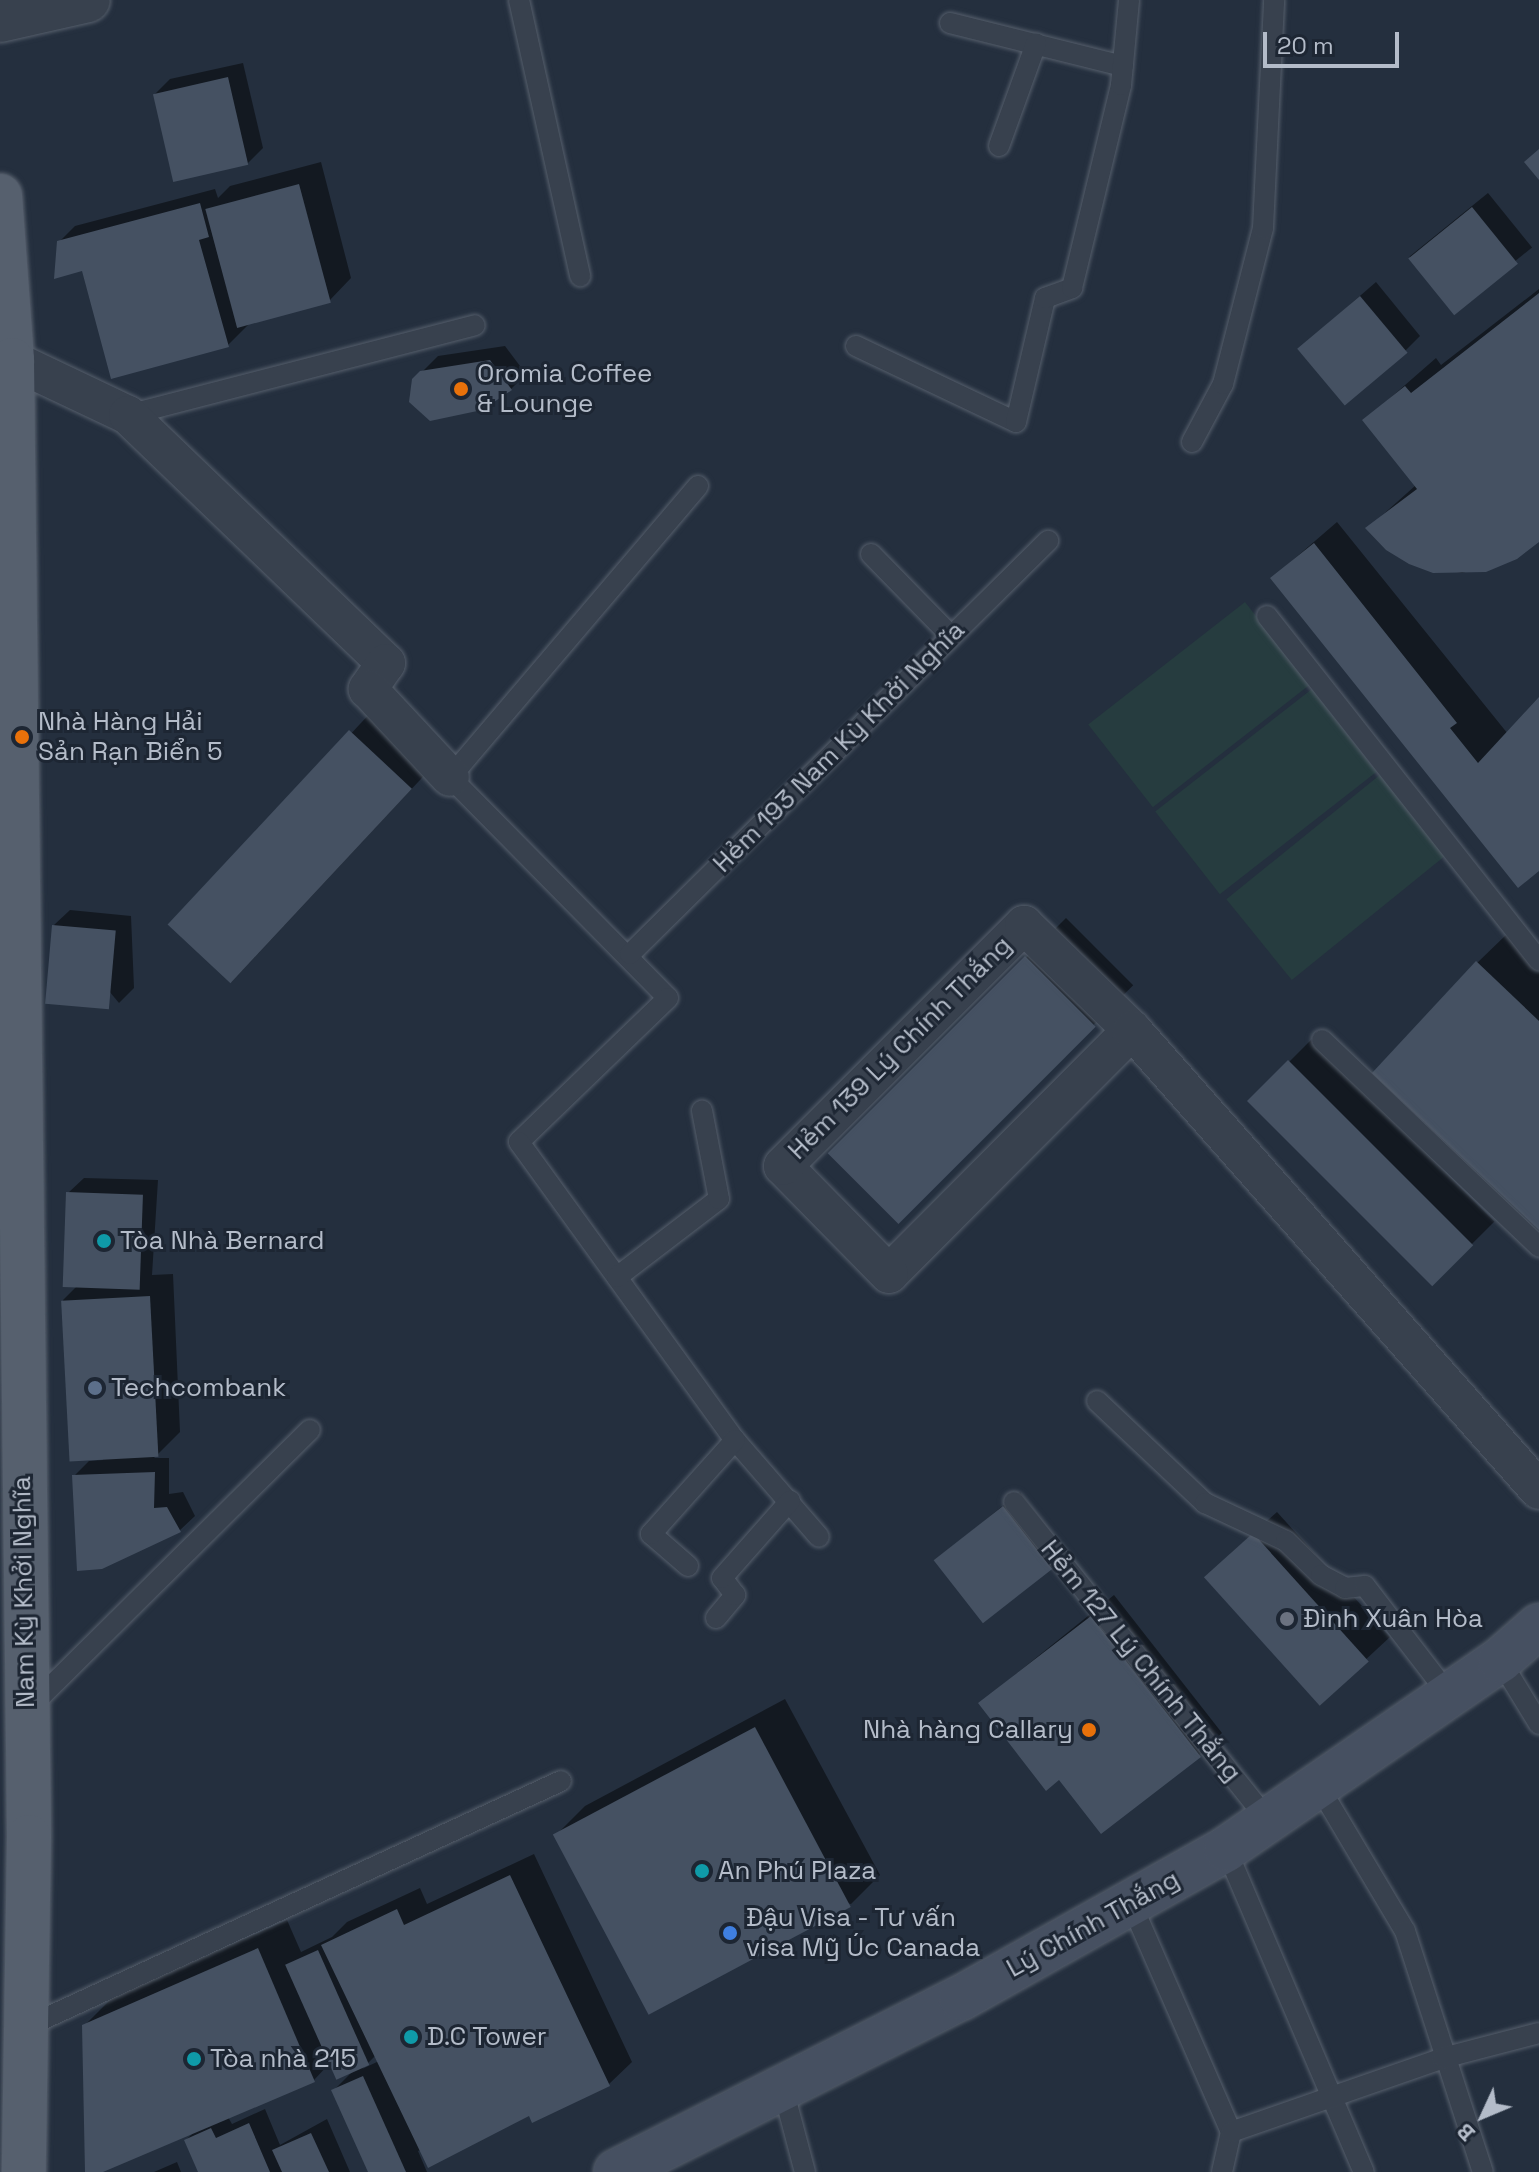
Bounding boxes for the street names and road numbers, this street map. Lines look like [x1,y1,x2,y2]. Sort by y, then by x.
street label: Hẻm 193 Nam Kỳ Khởi Nghĩa [707,615,971,879]
street label: Hẻm 139 Lý Chính Thắng [782,930,1018,1166]
street label: Nam Kỳ Khởi Nghĩa [6,1476,42,1708]
street label: Hẻm 127 Lý Chính Thắng [1034,1534,1248,1788]
street label: Lý Chính Thắng [1001,1864,1185,1984]

